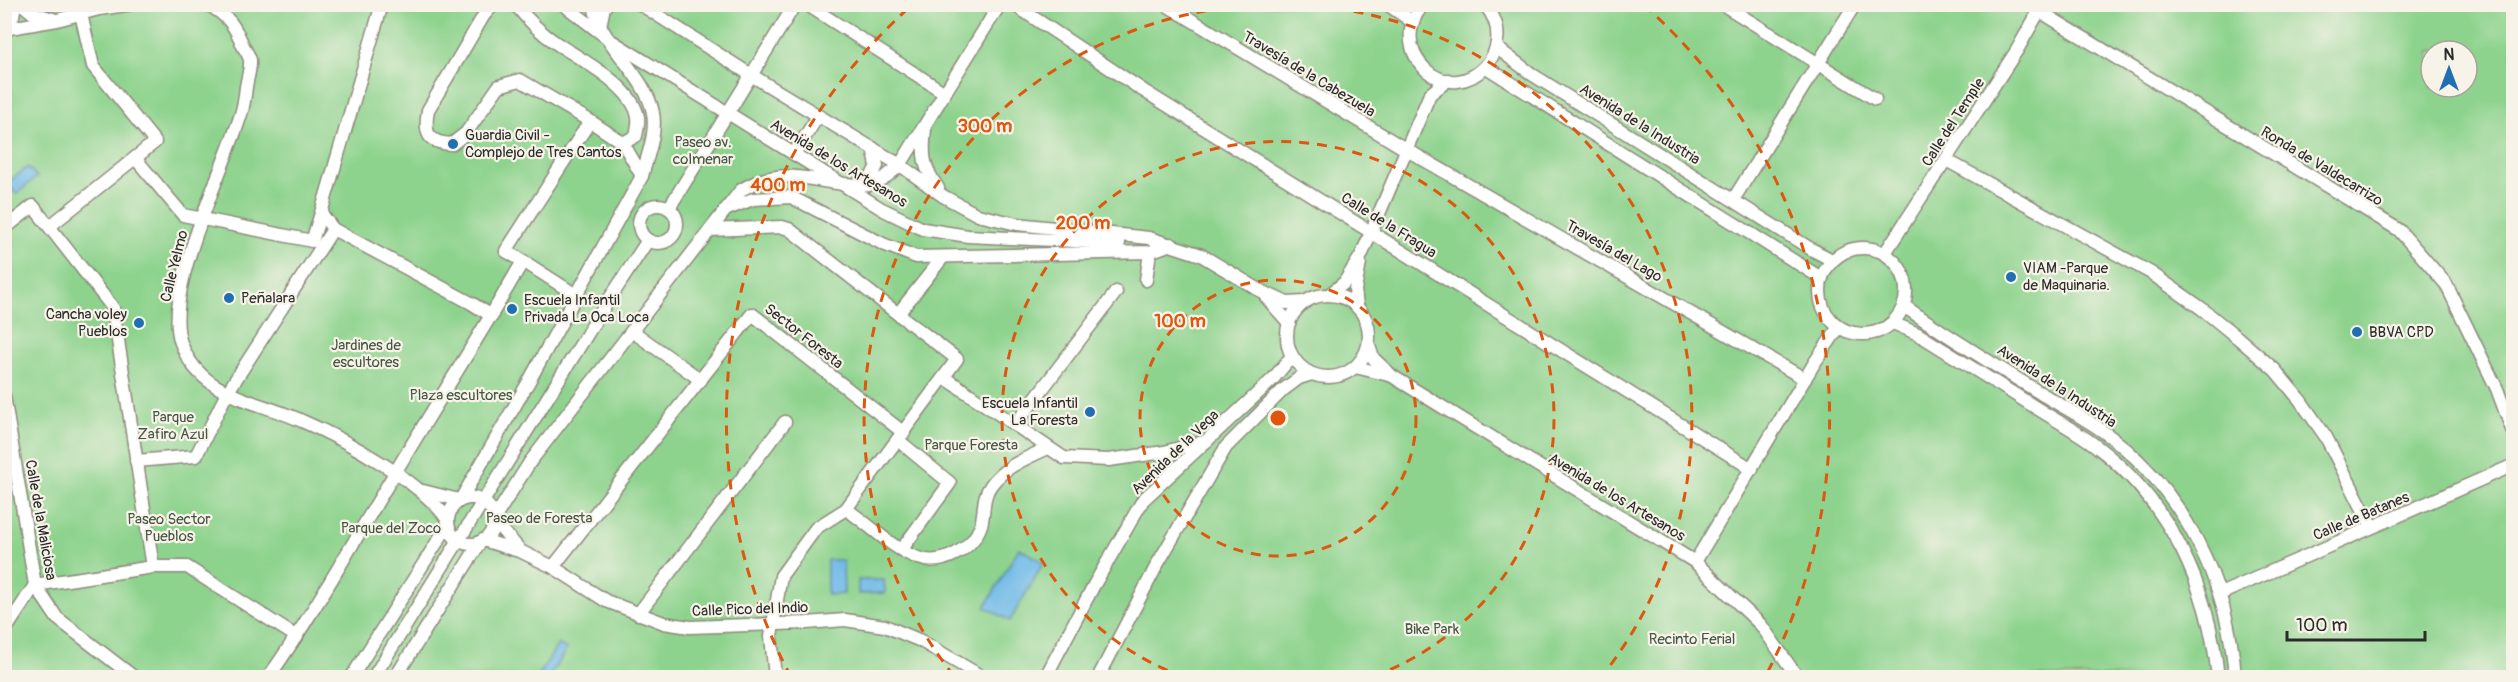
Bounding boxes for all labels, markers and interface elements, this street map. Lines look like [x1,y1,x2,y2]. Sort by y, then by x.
street label: Travesía de la Cabezuela [1239,27,1379,122]
north arrow [2419,39,2479,99]
text: N [2444,45,2455,65]
street label: Calle del Temple [1918,74,1989,170]
street label: Avenida de la Industria [1576,80,1704,169]
street label: Avenida de los Artesanos [767,115,911,212]
text: 300 m [958,115,1012,138]
street label: Ronda de Valdecarrizo [2257,122,2386,210]
place label: Guardia Civil - Complejo de Tres Cantos [465,126,622,162]
park label: Paseo av. colmenar [673,133,734,169]
marker: Guardia Civil - Complejo de Tres Cantos [446,137,460,151]
text: 400 m [751,174,805,197]
street label: Calle de la Fragua [1337,188,1440,262]
text: 200 m [1056,212,1110,235]
street label: Travesía del Lago [1562,216,1665,287]
street label: Calle Yelmo [156,228,193,304]
place label: VIAM -Parque de Maquinaria. [2023,259,2110,295]
marker: VIAM -Parque de Maquinaria. [2004,270,2018,284]
place label: Peñalara [241,289,295,308]
marker: Peñalara [222,291,236,305]
place label: Escuela Infantil Privada La Oca Loca [524,291,649,327]
street label: Sector Foresta [760,300,847,373]
marker: Escuela Infantil Privada La Oca Loca [505,302,519,316]
place label: Cancha voley Pueblos [46,305,128,341]
text: 100 m [1154,310,1206,333]
marker: Cancha voley Pueblos [132,316,146,330]
place label: BBVA CPD [2369,323,2434,342]
marker: BBVA CPD [2350,325,2364,339]
park label: Jardines de escultores [331,336,402,372]
street label: Avenida de la Industria [1993,341,2120,432]
park label: Plaza escultores [410,386,513,405]
place label: Escuela Infantil La Foresta [982,394,1078,430]
marker: Escuela Infantil La Foresta [1083,405,1097,419]
street label: Avenida de la Vega [1128,406,1223,499]
park label: Parque Zafiro Azul [138,408,208,444]
centre of rings [1268,408,1288,428]
park label: Parque Foresta [924,436,1018,455]
street label: Avenida de los Artesanos [1545,449,1689,546]
street label: Calle de la Maliciosa [21,458,60,582]
street label: Calle de Batanes [2310,488,2412,545]
park label: Paseo de Foresta [486,509,592,528]
park label: Paseo Sector Pueblos [127,510,211,546]
park label: Parque del Zoco [341,519,441,538]
street label: Calle Pico del Indio [692,598,809,621]
scale bar [2287,604,2425,642]
text: 100 m [2296,614,2348,637]
park label: Bike Park [1405,620,1460,639]
park label: Recinto Ferial [1649,630,1735,649]

